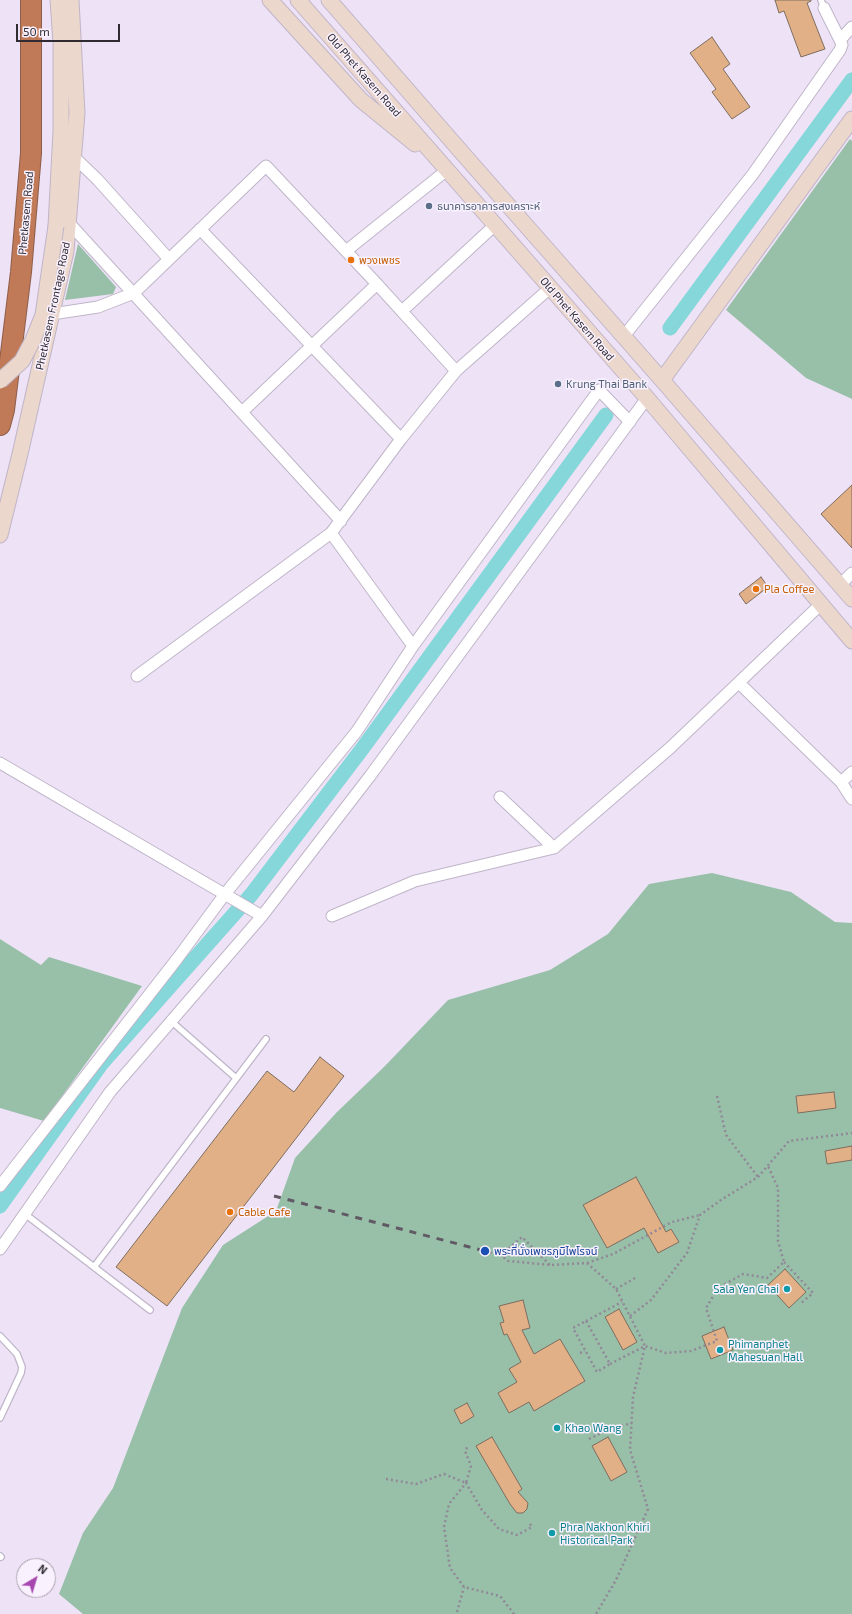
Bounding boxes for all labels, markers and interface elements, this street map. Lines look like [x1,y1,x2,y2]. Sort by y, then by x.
scale bar [18,16,122,42]
text: 50 m [23,24,50,38]
street label: Old Phet Kasem Road [324,31,404,119]
street label: Phetkasem Road [16,171,36,255]
place label: ธนาคารอาคารสงเคราะห์ [437,199,540,213]
marker: ธนาคารอาคารสงเคราะห์ [424,201,434,211]
street label: Phetkasem Frontage Road [33,241,73,371]
place label: พวงเพชร [359,253,400,267]
marker: พวงเพชร [346,255,356,265]
street label: Old Phet Kasem Road [537,275,617,363]
place label: Krung Thai Bank [566,377,647,391]
marker: Krung Thai Bank [553,379,563,389]
place label: Pla Coffee [764,582,814,596]
marker: Pla Coffee [751,584,761,594]
place label: Cable Cafe [238,1205,291,1219]
marker: Cable Cafe [225,1207,235,1217]
place label: พระที่นั่งเพชรภูมิไพโรจน์ [494,1244,598,1258]
marker: พระที่นั่งเพชรภูมิไพโรจน์ [479,1245,491,1257]
place label: Sala Yen Chai [713,1282,779,1296]
marker: Sala Yen Chai [782,1284,792,1294]
place label: Phimanphet Mahesuan Hall [728,1337,803,1363]
marker: Phimanphet Mahesuan Hall [715,1345,725,1355]
place label: Khao Wang [565,1421,621,1435]
marker: Khao Wang [552,1423,562,1433]
place label: Phra Nakhon Khiri Historical Park [560,1520,649,1546]
marker: Phra Nakhon Khiri Historical Park [547,1528,557,1538]
north arrow [16,1558,56,1598]
text: N [36,1561,50,1577]

